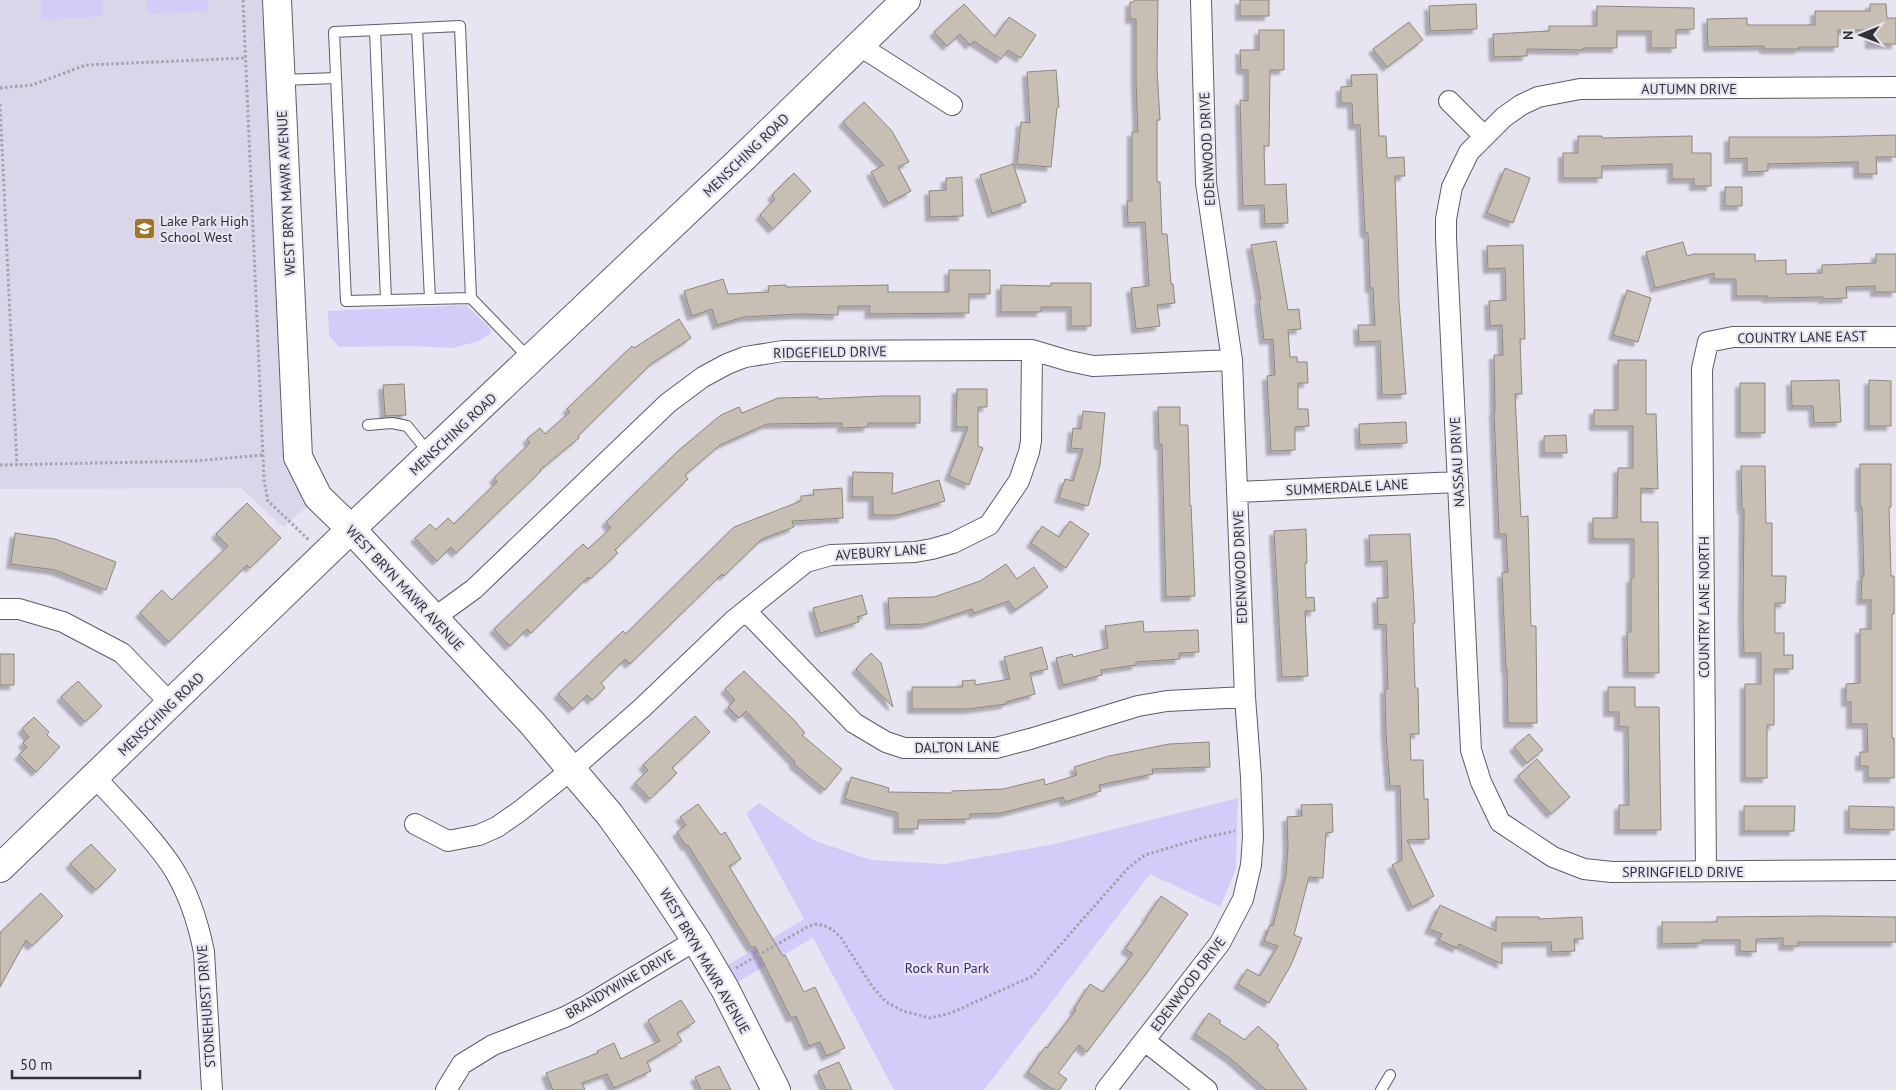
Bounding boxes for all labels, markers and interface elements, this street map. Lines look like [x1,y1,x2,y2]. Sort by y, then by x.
north arrow [1836,10,1886,60]
text: N [1839,30,1857,40]
street label: AUTUMN DRIVE [1641,80,1737,98]
street label: EDENWOOD DRIVE [1195,92,1219,206]
street label: MENSCHING ROAD [699,109,793,201]
street label: WEST BRYN MAWR AVENUE [273,110,299,276]
place label: Lake Park High School West [160,212,249,246]
school or university icon: Lake Park High School West [132,217,156,241]
street label: COUNTRY LANE EAST [1737,327,1867,347]
street label: RIDGEFIELD DRIVE [773,342,887,362]
street label: MENSCHING ROAD [406,389,500,479]
street label: NASSAU DRIVE [1446,416,1468,508]
street label: SUMMERDALE LANE [1285,475,1409,499]
street label: EDENWOOD DRIVE [1229,510,1251,624]
street label: WEST BRYN MAWR AVENUE [342,521,468,655]
street label: COUNTRY LANE NORTH [1695,536,1713,678]
street label: AVEBURY LANE [835,540,927,564]
street label: MENSCHING ROAD [114,668,208,760]
street label: DALTON LANE [914,737,1000,757]
street label: SPRINGFIELD DRIVE [1622,863,1744,881]
street label: WEST BRYN MAWR AVENUE [656,885,754,1037]
street label: EDENWOOD DRIVE [1147,933,1229,1035]
street label: STONEHURST DRIVE [193,944,219,1068]
street label: BRANDYWINE DRIVE [562,945,678,1023]
park label: Rock Run Park [905,959,989,977]
scale bar [12,1048,140,1080]
text: 50 m [20,1055,53,1074]

